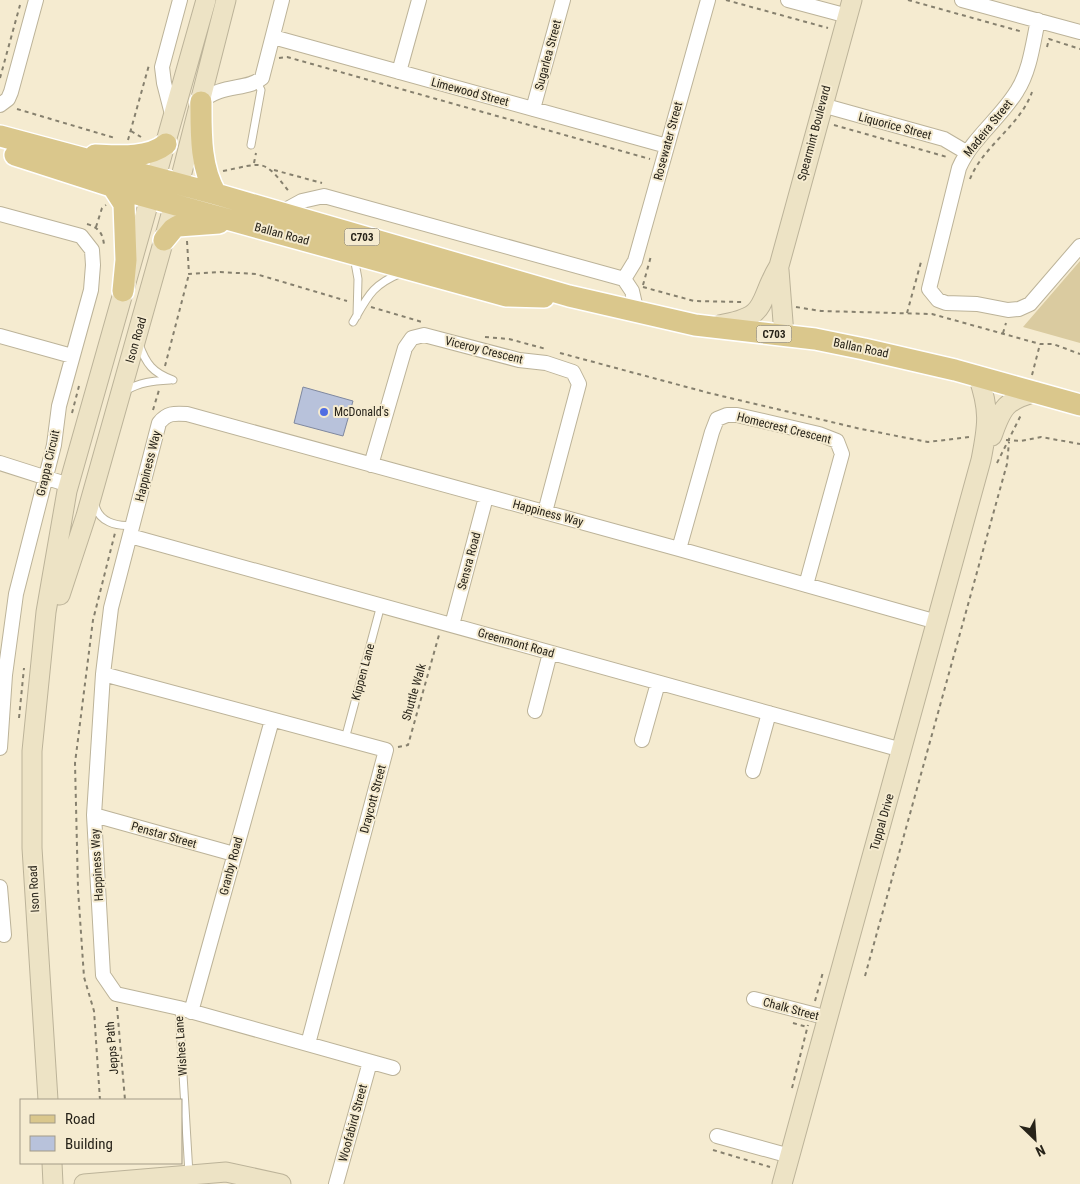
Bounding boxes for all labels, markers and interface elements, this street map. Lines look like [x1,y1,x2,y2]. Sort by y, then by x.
street label: Sugarlea Street [532,18,564,92]
street label: Limewood Street [430,75,511,109]
street label: Spearmint Boulevard [795,84,833,182]
street label: Madeira Street [961,96,1015,159]
street label: Rosewater Street [651,100,685,182]
street label: Liquorice Street [857,110,933,143]
street label: Ballan Road [253,220,311,248]
road number: C703 [344,228,380,246]
street label: Ison Road [123,315,149,365]
road number: C703 [756,326,792,342]
street label: Viceroy Crescent [444,334,525,367]
street label: Ballan Road [832,335,890,361]
place label: McDonald's [334,405,389,419]
marker: McDonald's [318,406,330,418]
street label: Homecrest Crescent [735,410,833,447]
street label: Grappa Circuit [34,428,62,497]
street label: Happiness Way [132,429,164,503]
street label: Happiness Way [511,497,585,529]
street label: Sensra Road [455,531,483,591]
street label: Greenmont Road [476,625,556,661]
street label: Kippen Lane [349,642,377,702]
street label: Shuttle Walk [399,661,429,722]
street label: Draycott Street [357,763,389,835]
street label: Tuppal Drive [867,792,897,852]
street label: Penstar Street [130,819,199,851]
street label: Happiness Way [88,828,106,902]
street label: Granby Road [217,835,246,897]
street label: Ison Road [26,865,42,913]
street label: Chalk Street [761,995,821,1023]
street label: Wishes Lane [172,1015,190,1076]
street label: Jepps Path [103,1021,121,1075]
street label: Woofabird Street [336,1082,370,1163]
legend [20,1099,182,1164]
text: Road [65,1110,95,1128]
north arrow [1010,1114,1060,1164]
text: Building [65,1135,113,1153]
text: N [1033,1142,1048,1160]

